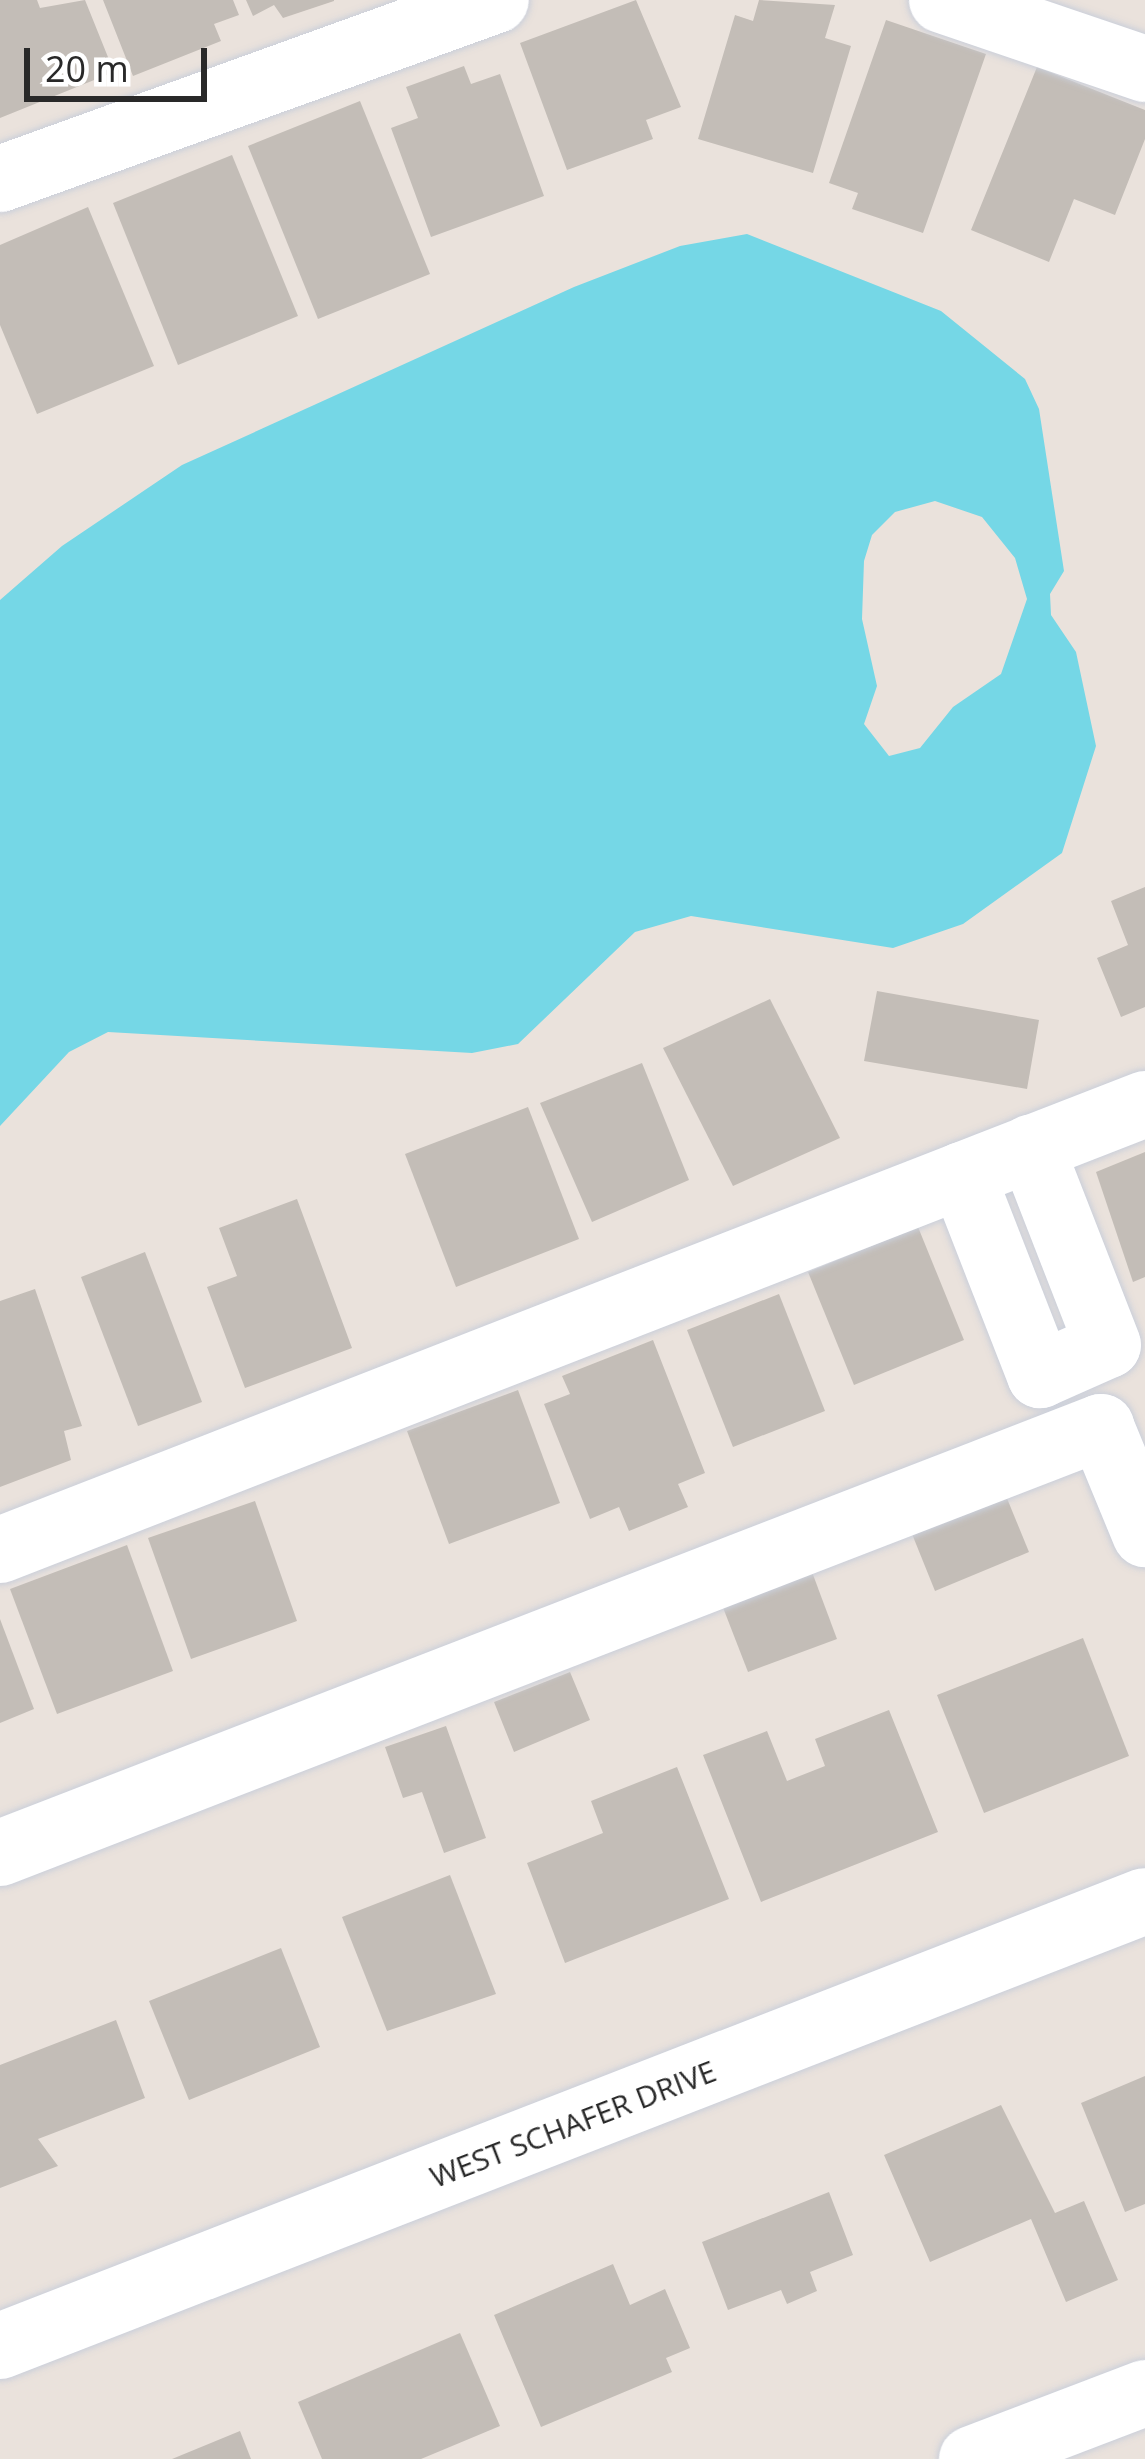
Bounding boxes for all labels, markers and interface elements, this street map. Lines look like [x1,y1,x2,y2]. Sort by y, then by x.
scale bar [30,24,213,98]
text: 20 m [45,44,129,93]
street label: WEST SCHAFER DRIVE [425,2053,721,2195]

